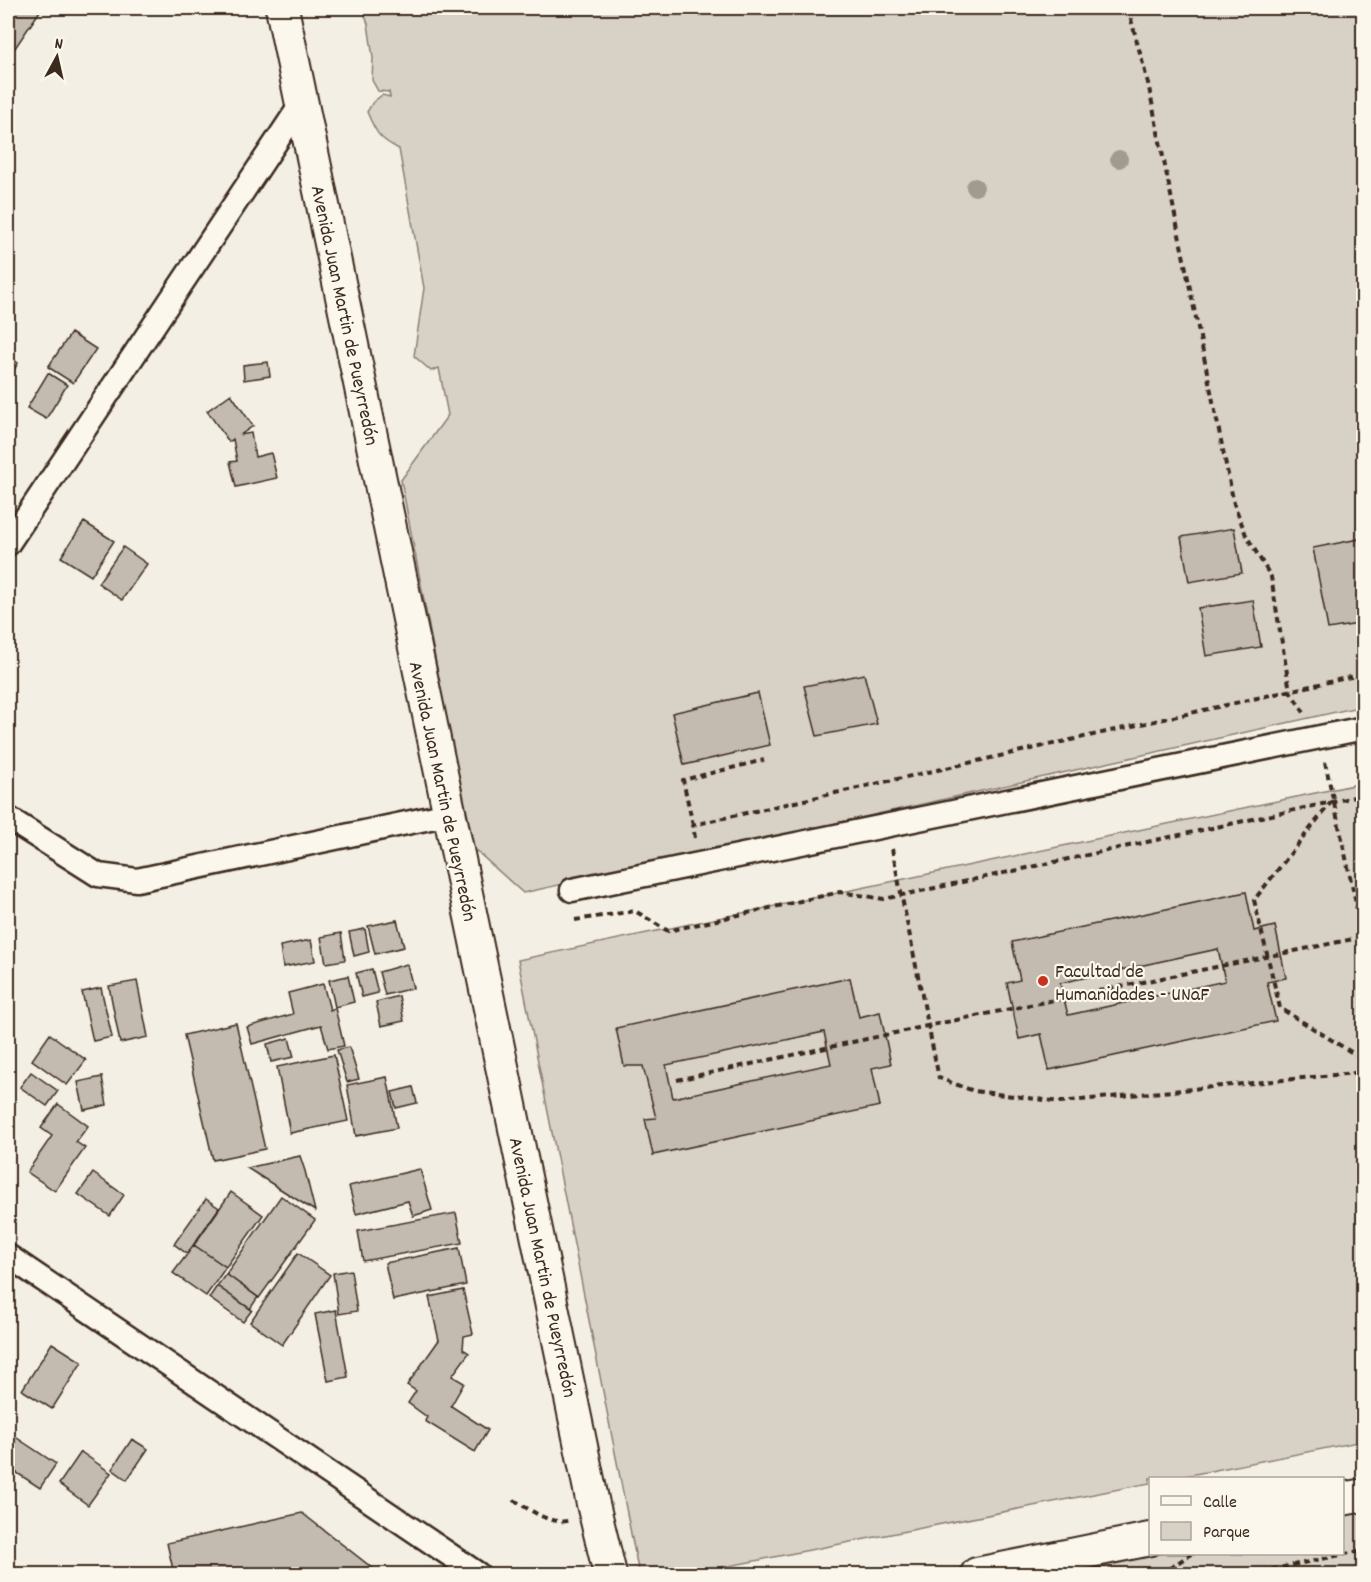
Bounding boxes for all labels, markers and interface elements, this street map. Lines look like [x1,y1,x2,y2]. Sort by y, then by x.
north arrow [27,27,87,87]
text: N [53,33,64,57]
street label: Avenida Juan Martin de Pueyrredón [302,183,384,448]
street label: Avenida Juan Martin de Pueyrredón [400,659,482,924]
place label: Facultad de Humanidades - UNaF [1055,959,1209,1010]
marker: Facultad de Humanidades - UNaF [1036,974,1050,988]
street label: Avenida Juan Martin de Pueyrredón [500,1135,582,1400]
legend [1149,1477,1344,1555]
text: Calle [1203,1491,1237,1516]
text: Parque [1203,1521,1250,1546]

